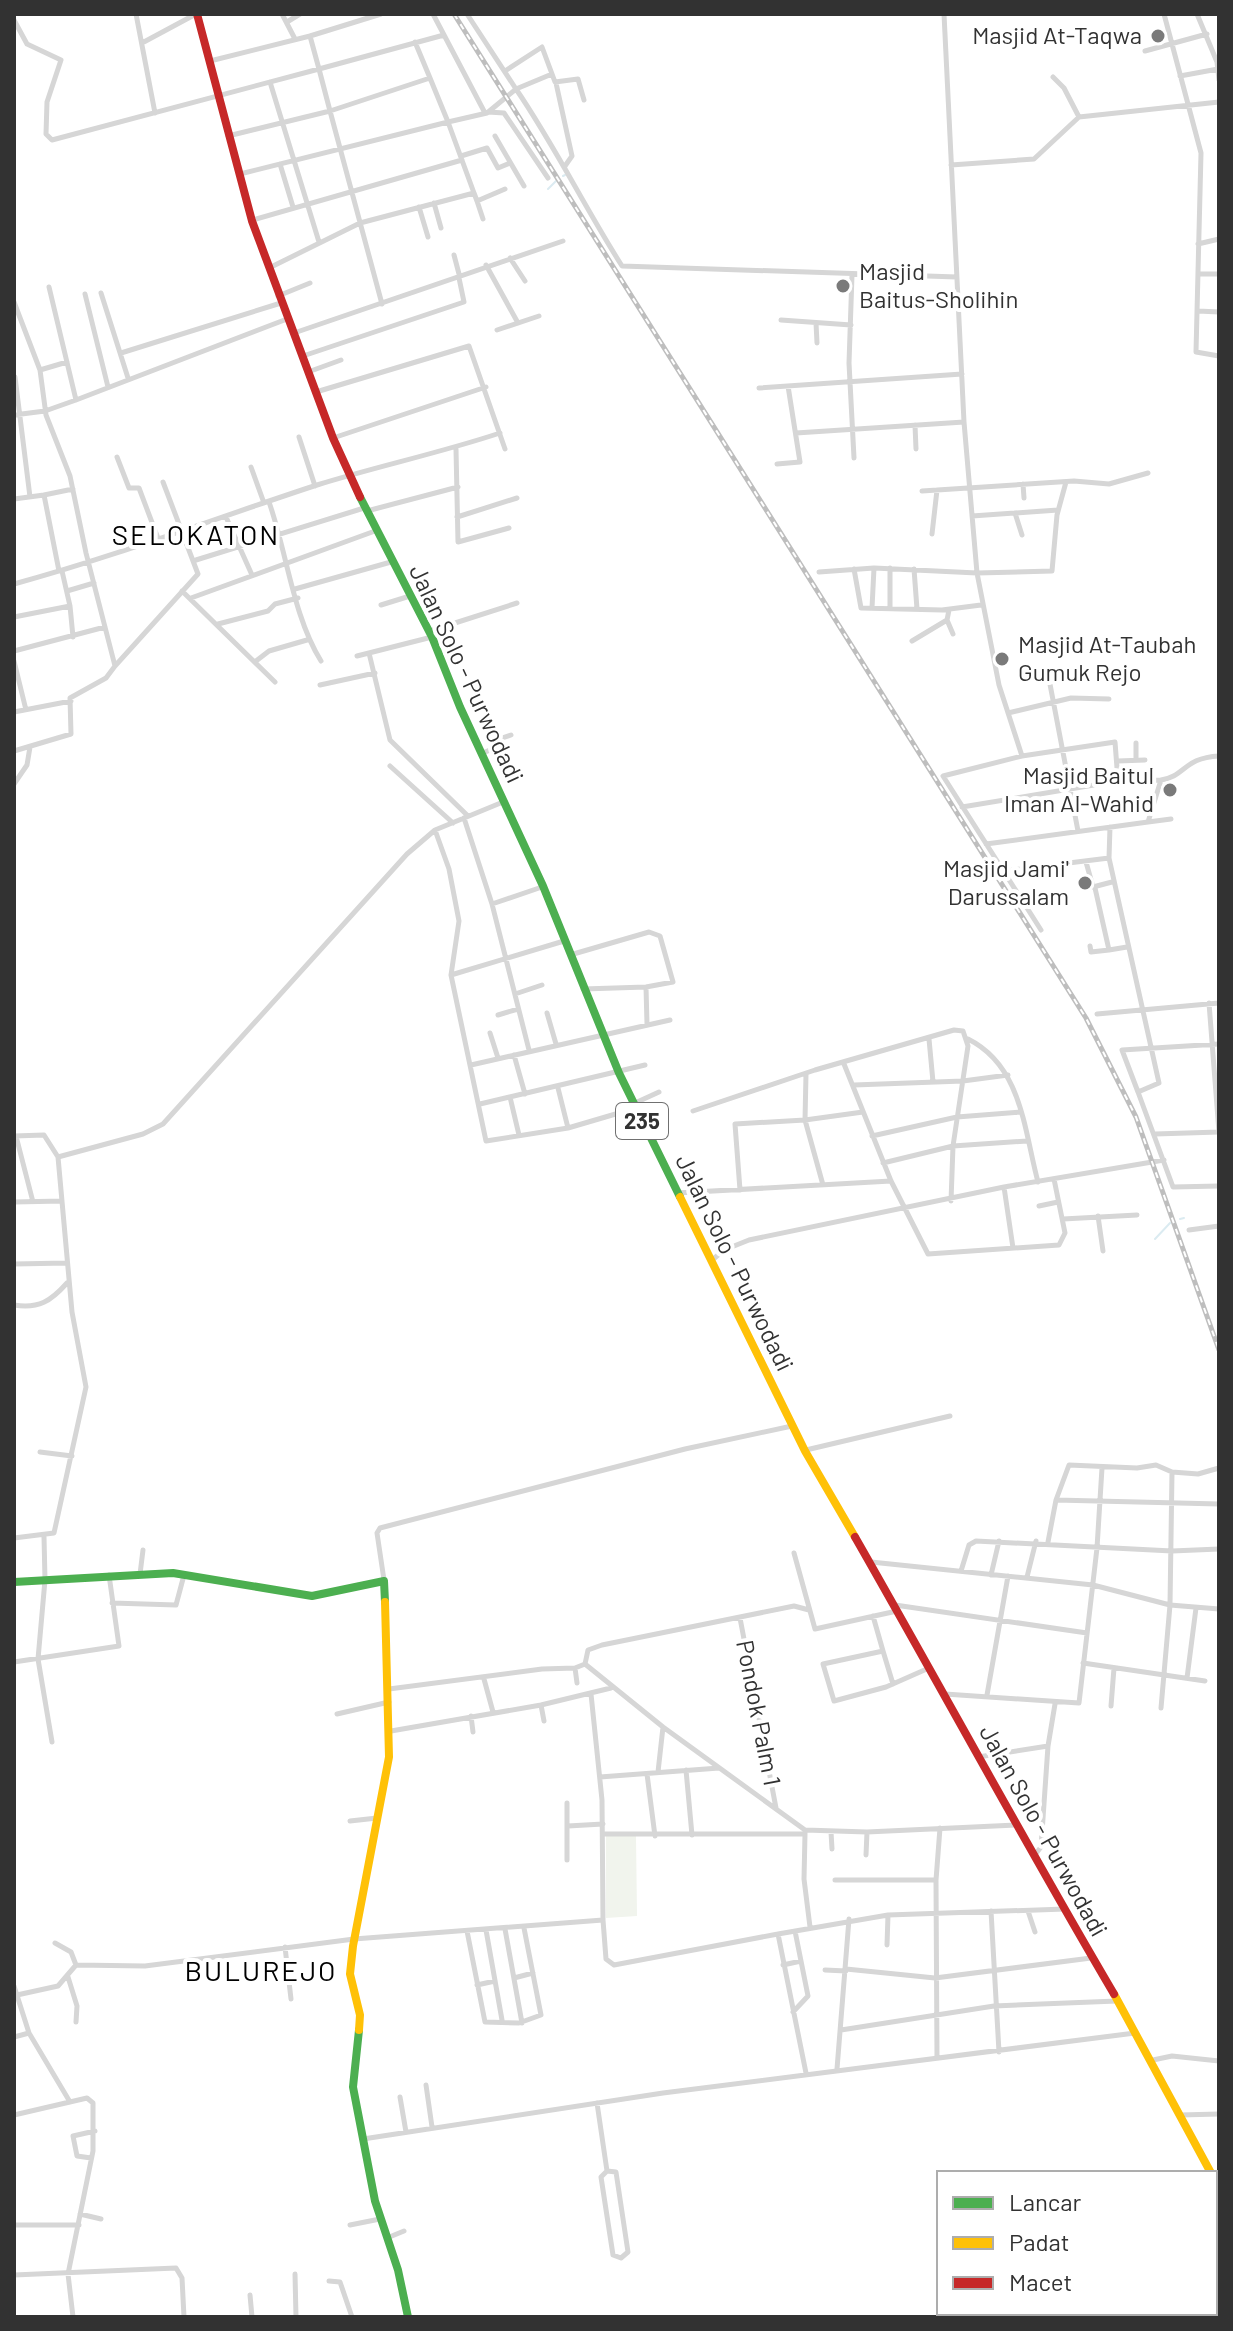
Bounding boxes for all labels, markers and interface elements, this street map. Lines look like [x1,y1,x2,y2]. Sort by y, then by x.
place label: Masjid At-Taqwa [972,20,1142,49]
marker: Masjid At-Taqwa [1149,27,1167,45]
place label: Masjid Baitus-Sholihin [859,256,1018,313]
marker: Masjid Baitus-Sholihin [834,277,852,295]
district label: SELOKATON [112,517,280,551]
street label: Jalan Solo - Purwodadi [404,560,531,787]
place label: Masjid At-Taubah Gumuk Rejo [1018,629,1196,686]
marker: Masjid At-Taubah Gumuk Rejo [993,650,1011,668]
place label: Masjid Baitul Iman Al-Wahid [1004,760,1154,817]
marker: Masjid Baitul Iman Al-Wahid [1161,781,1179,799]
place label: Masjid Jami' Darussalam [943,853,1069,910]
marker: Masjid Jami' Darussalam [1076,874,1094,892]
road number: 235 [616,1103,668,1139]
street label: Jalan Solo - Purwodadi [670,1149,800,1375]
street label: Pondok Palm 1 [731,1637,788,1788]
street label: Jalan Solo - Purwodadi [974,1719,1115,1941]
district label: BULUREJO [184,1953,338,1987]
legend [937,2171,1217,2315]
text: Lancar [1009,2187,1081,2216]
text: Padat [1009,2227,1069,2256]
text: Macet [1009,2267,1072,2296]

